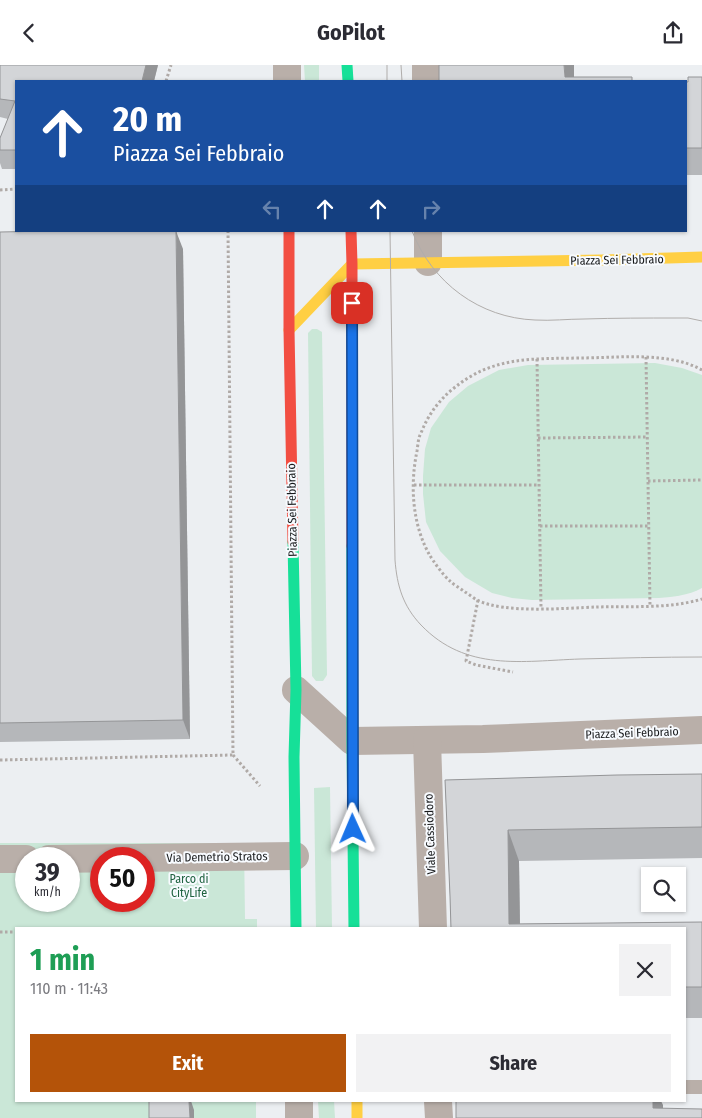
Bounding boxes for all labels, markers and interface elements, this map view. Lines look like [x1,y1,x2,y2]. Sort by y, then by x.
icon: back [15,19,43,47]
text: GoPilot [317,19,385,46]
icon: share [659,19,687,47]
text: 20 m [113,98,182,140]
icon: ahead [30,100,95,165]
text: Piazza Sei Febbraio [113,140,284,167]
icon: left [258,195,286,223]
icon: ahead [311,195,339,223]
icon: ahead [364,195,392,223]
icon: right [417,195,445,223]
street label: Piazza Sei Febbraio [570,252,664,268]
pin [331,282,373,324]
icon: arrive [338,289,366,317]
street label: Piazza Sei Febbraio [284,463,300,557]
street label: Piazza Sei Febbraio [585,724,679,742]
street label: Viale Cassiodoro [422,793,438,875]
position arrow [326,802,378,854]
speed limit sign: 50 [90,847,155,912]
street label: Via Demetrio Stratos [166,849,268,865]
text: 39 [35,858,60,888]
map controls [641,867,686,912]
button: search [641,867,686,912]
park label: Parco di CityLife [170,872,208,900]
text: km/h [34,885,61,899]
text: 1 min [30,942,95,978]
button: close [619,944,671,996]
text: 110 m · 11:43 [30,979,108,998]
button: Exit [30,1034,346,1092]
button: Share [356,1034,671,1092]

